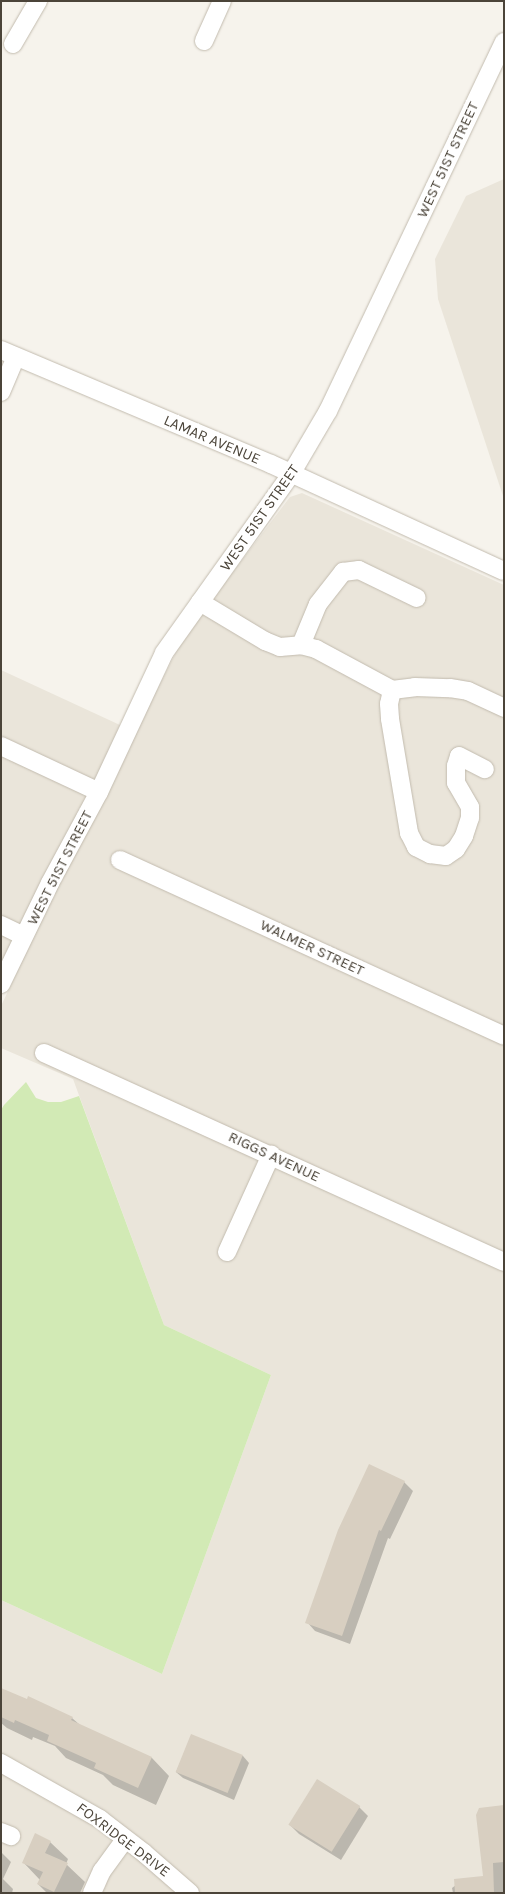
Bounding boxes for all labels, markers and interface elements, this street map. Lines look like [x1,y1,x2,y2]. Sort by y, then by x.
street label: WEST 51ST STREET [413,99,483,221]
street label: LAMAR AVENUE [161,412,263,468]
street label: WEST 51ST STREET [217,461,303,575]
street label: WEST 51ST STREET [23,808,97,928]
street label: WALMER STREET [257,916,367,980]
street label: RIGGS AVENUE [225,1128,323,1186]
street label: FOXRIDGE DRIVE [73,1799,173,1881]

